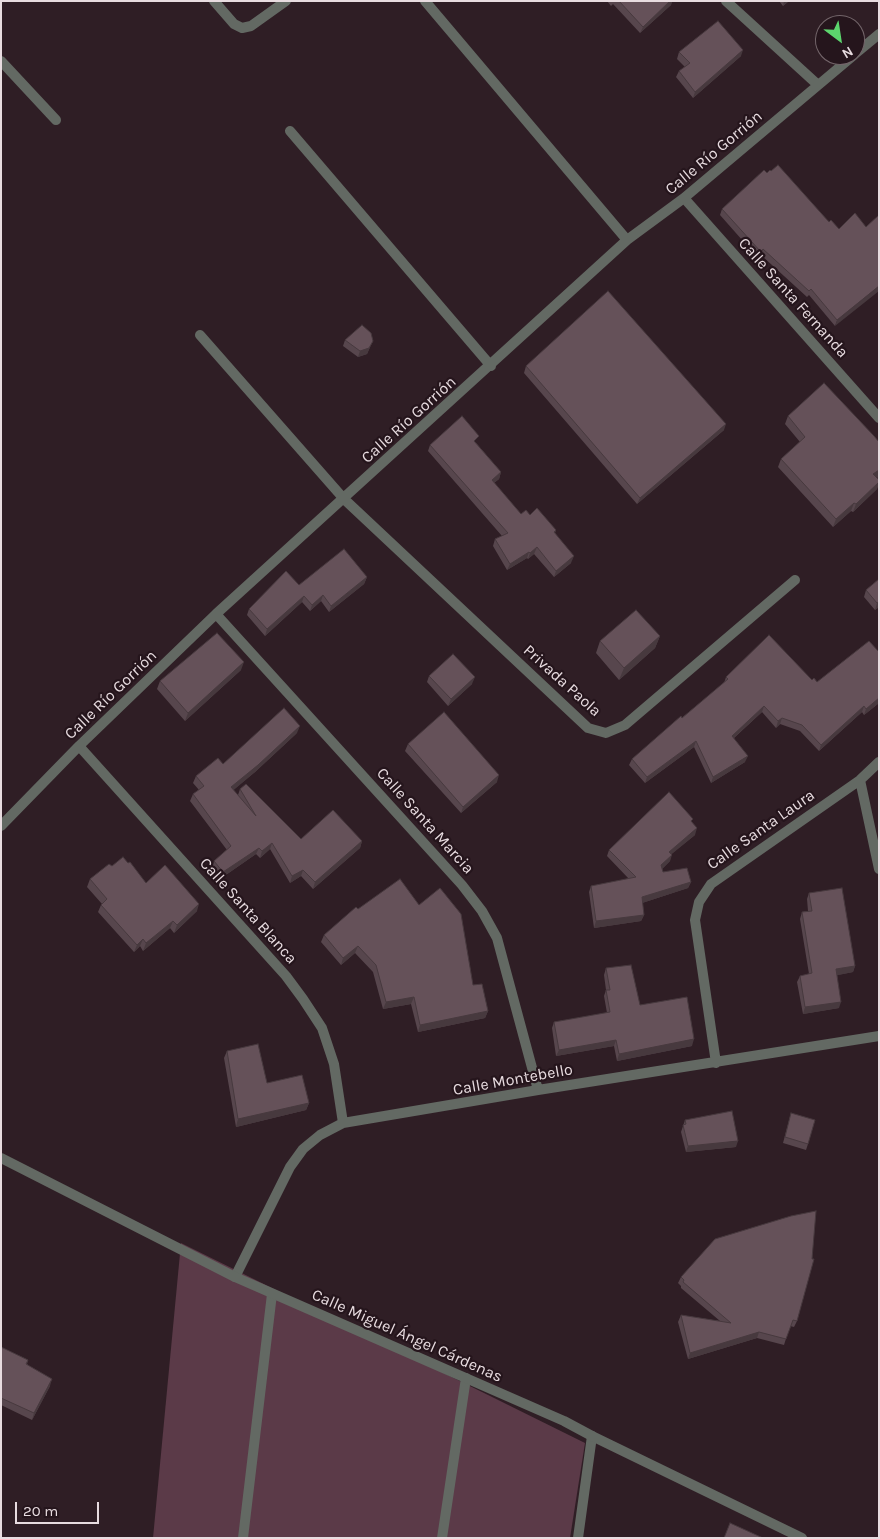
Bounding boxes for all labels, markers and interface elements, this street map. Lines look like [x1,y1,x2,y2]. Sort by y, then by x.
north arrow [815,15,865,65]
text: N [839,43,856,62]
street label: Calle Río Gorrión [662,107,766,199]
street label: Calle Santa Fernanda [734,234,852,362]
street label: Calle Río Gorrión [358,373,460,467]
street label: Privada Paola [519,641,605,721]
street label: Calle Río Gorrión [61,646,161,744]
street label: Calle Santa Marcia [372,764,478,878]
street label: Calle Santa Laura [704,786,818,874]
street label: Calle Santa Blanca [195,854,301,968]
street label: Calle Montebello [452,1060,574,1100]
street label: Calle Miguel Ángel Cárdenas [309,1285,505,1387]
scale bar [18,1492,101,1524]
text: 20 m [23,1502,58,1520]

